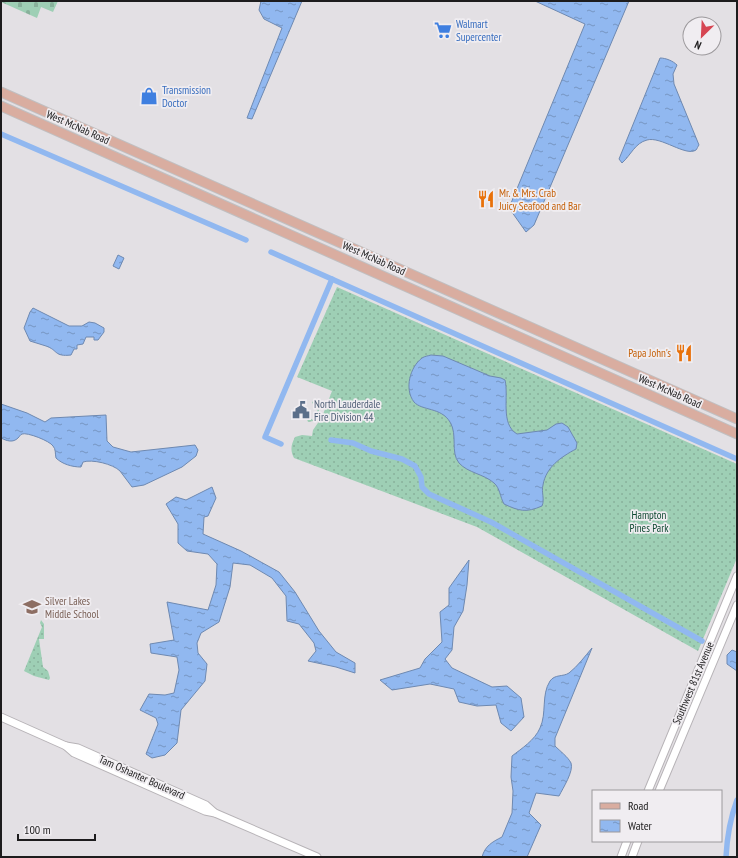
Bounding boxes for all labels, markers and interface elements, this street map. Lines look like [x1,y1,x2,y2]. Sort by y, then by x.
north arrow [682,16,722,56]
place label: Walmart Supercenter [456,17,501,44]
supermarket icon: Walmart Supercenter [433,20,453,40]
text: N [692,38,703,53]
place label: Transmission Doctor [162,83,211,110]
shop icon: Transmission Doctor [139,86,159,106]
street label: West McNab Road [44,107,112,147]
place label: Mr. & Mrs. Crab Juicy Seafood and Bar [498,186,581,213]
restaurant icon: Mr. & Mrs. Crab Juicy Seafood and Bar [476,189,496,209]
street label: West McNab Road [340,238,408,278]
restaurant icon: Papa John's [674,343,694,363]
place label: Papa John's [628,346,671,360]
street label: West McNab Road [636,371,704,411]
place label: North Lauderdale Fire Division 44 [314,397,381,424]
public building icon: North Lauderdale Fire Division 44 [291,400,311,420]
park label: Hampton Pines Park [629,508,669,535]
place label: Silver Lakes Middle School [45,594,99,621]
school or university icon: Silver Lakes Middle School [22,597,42,617]
street label: Southwest 81st Avenue [669,639,717,727]
street label: Tam Oshanter Boulevard [97,752,187,802]
legend [592,790,722,842]
text: Road [628,798,648,813]
scale bar [18,816,95,842]
text: Water [628,818,653,833]
text: 100 m [24,822,51,837]

